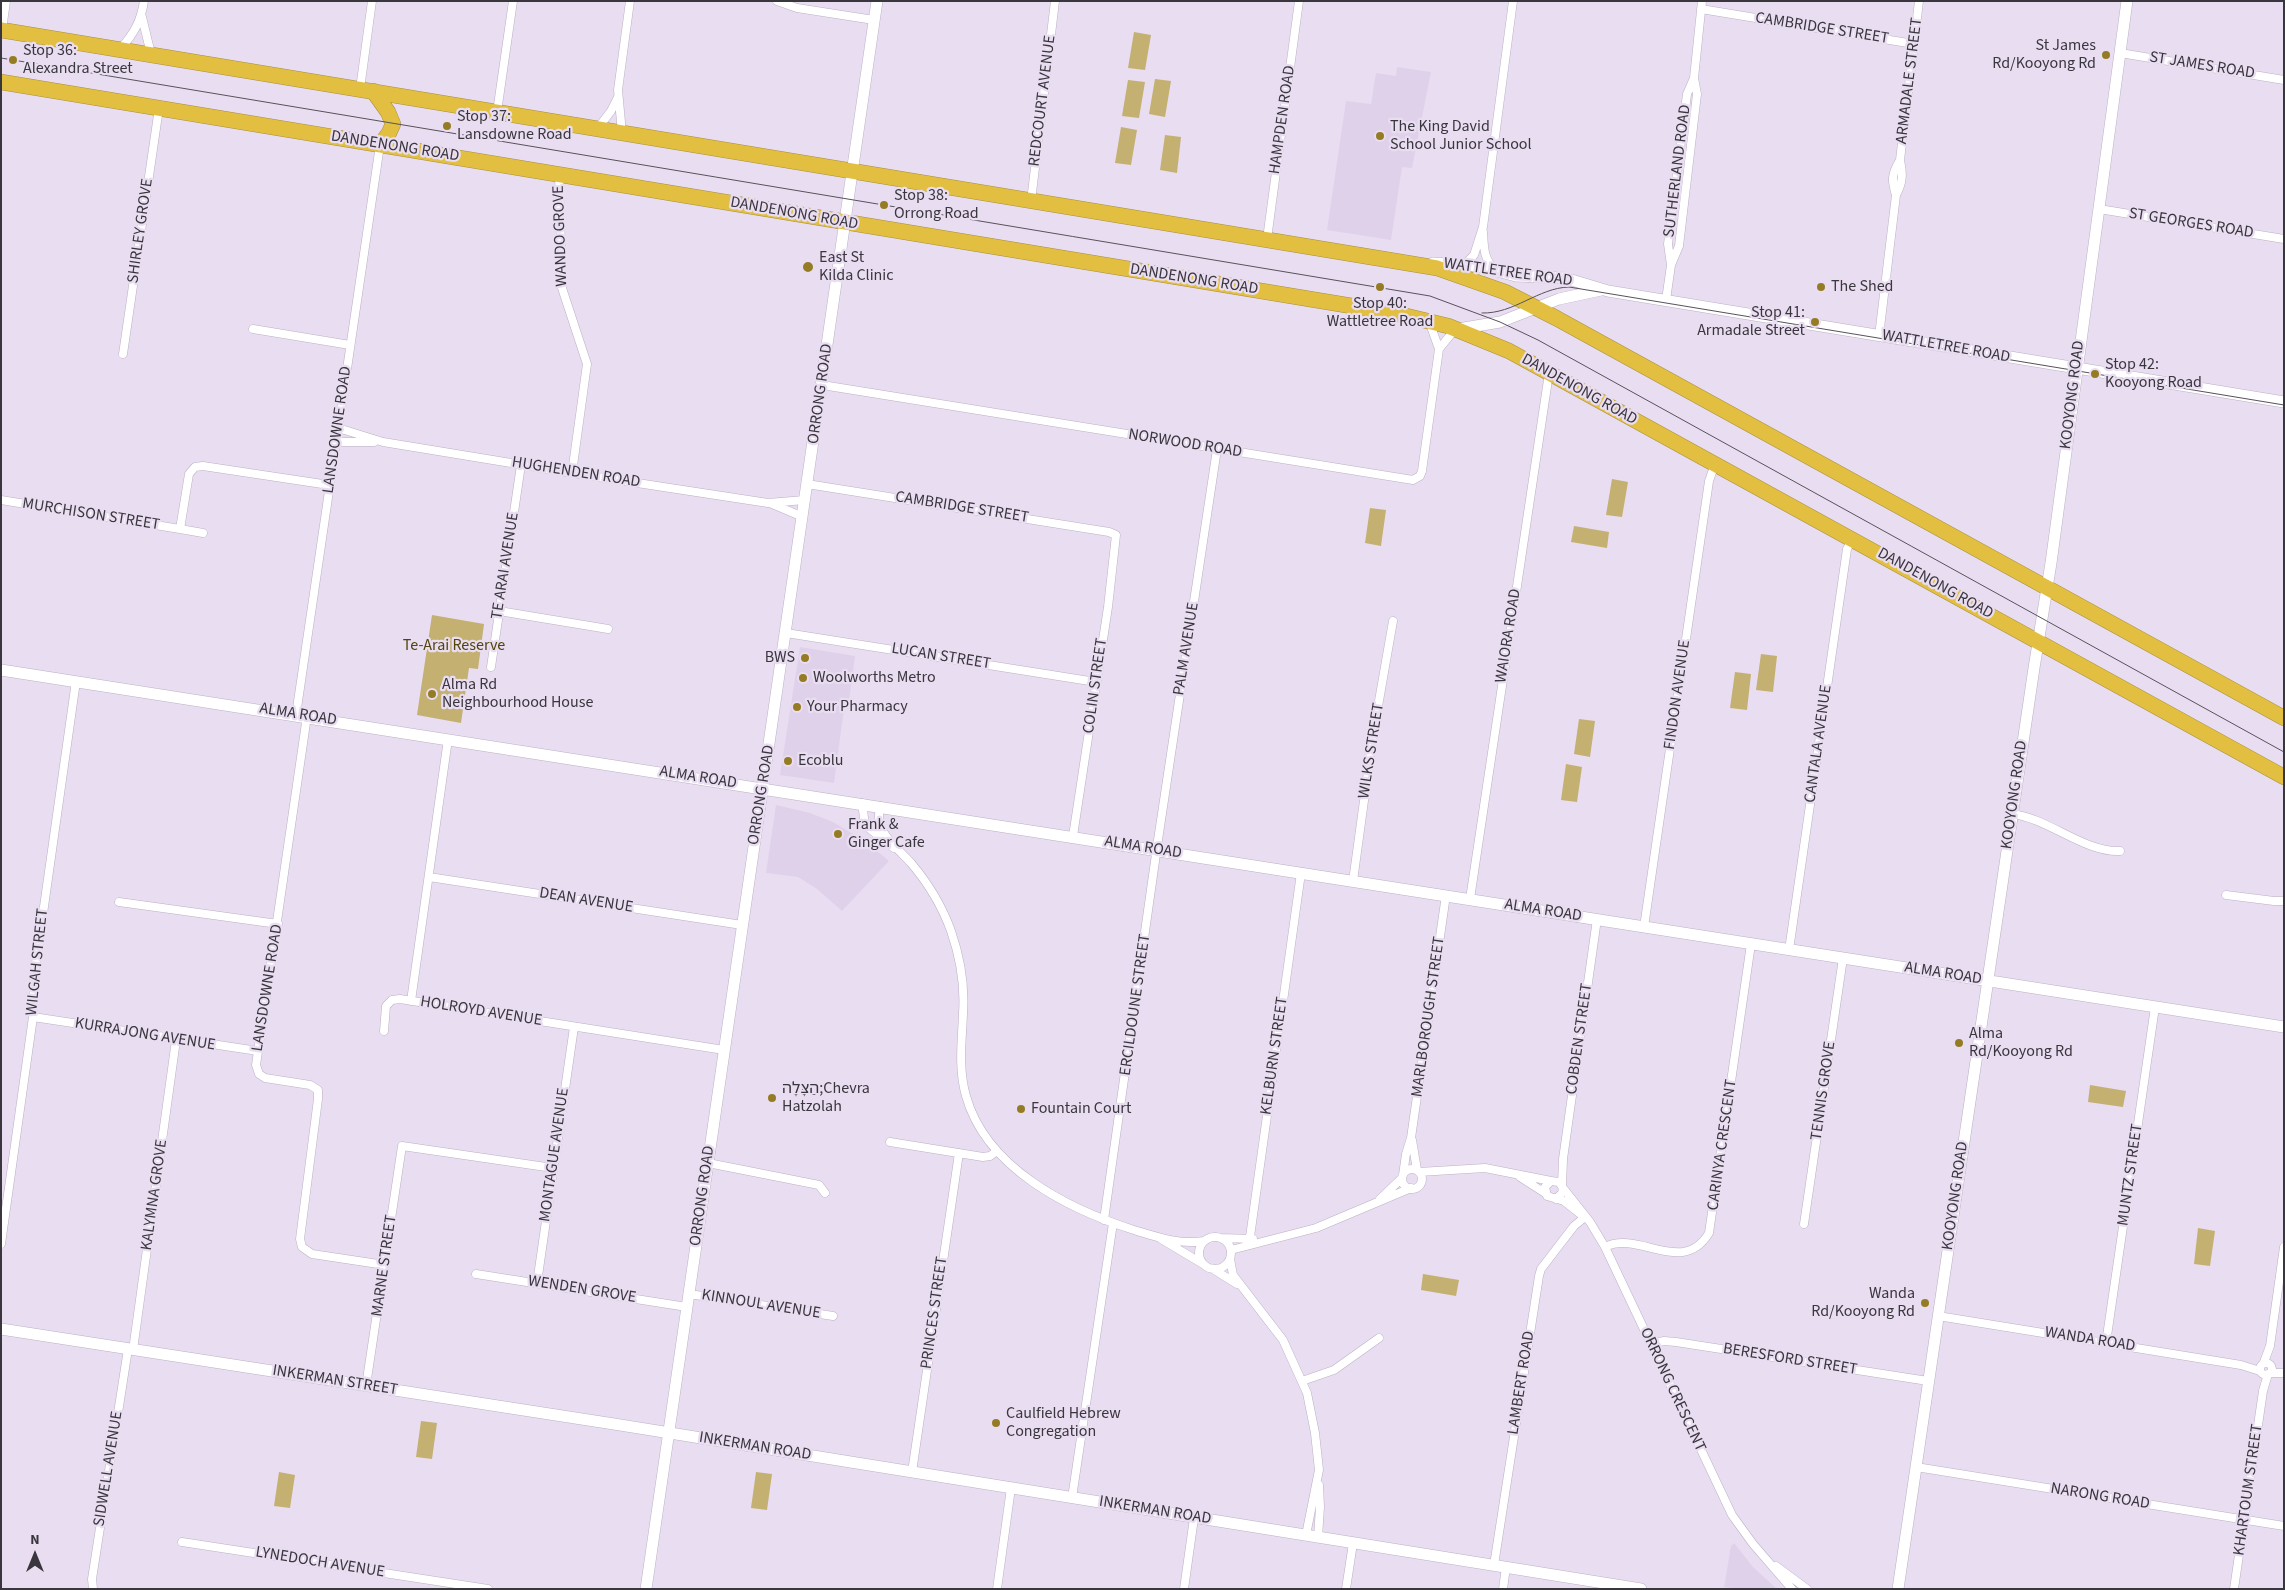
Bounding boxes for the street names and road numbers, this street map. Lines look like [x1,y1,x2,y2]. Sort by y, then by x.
street label: CAMBRIDGE STREET [1754,9,1890,49]
street label: ARMADALE STREET [1893,17,1927,145]
street label: REDCOURT AVENUE [1025,34,1061,168]
street label: ST JAMES ROAD [2148,48,2256,84]
street label: HAMPDEN ROAD [1266,64,1300,176]
street label: SUTHERLAND ROAD [1660,104,1696,238]
street label: DANDENONG ROAD [330,127,460,167]
street label: SHIRLEY GROVE [124,177,158,285]
street label: WANDO GROVE [550,185,572,287]
street label: DANDENONG ROAD [729,193,859,235]
street label: ST GEORGES ROAD [2127,205,2255,243]
street label: WATTLETREE ROAD [1443,254,1573,292]
street label: DANDENONG ROAD [1129,260,1259,300]
street label: WATTLETREE ROAD [1881,326,2011,368]
street label: KOOYONG ROAD [2057,340,2089,450]
street label: ORRONG ROAD [804,343,838,445]
street label: DANDENONG ROAD [1518,350,1640,430]
street label: LANSDOWNE ROAD [320,365,356,495]
street label: NORWOOD ROAD [1127,426,1243,462]
street label: HUGHENDEN ROAD [510,453,642,493]
street label: CAMBRIDGE STREET [894,488,1030,528]
street label: MURCHISON STREET [21,495,161,535]
street label: TE ARAI AVENUE [488,511,524,621]
street label: DANDENONG ROAD [1874,544,1996,624]
street label: WAIORA ROAD [1492,588,1526,684]
street label: PALM AVENUE [1170,601,1204,697]
street label: COLIN STREET [1080,637,1112,735]
street label: FINDON AVENUE [1661,639,1695,751]
street label: LUCAN STREET [890,640,992,674]
street label: CANTALA AVENUE [1801,684,1837,804]
street label: ALMA ROAD [258,699,338,731]
street label: WILKS STREET [1355,702,1389,800]
street label: KOOYONG ROAD [1998,739,2032,851]
street label: ORRONG ROAD [745,744,779,846]
street label: ALMA ROAD [658,762,738,794]
street label: ALMA ROAD [1103,832,1183,864]
street label: DEAN AVENUE [538,884,634,918]
street label: ALMA ROAD [1503,895,1583,927]
street label: WILGAH STREET [23,907,53,1017]
street label: LANSDOWNE ROAD [248,923,288,1053]
street label: ERCILDOUNE STREET [1117,933,1155,1077]
street label: MARLBOROUGH STREET [1408,935,1450,1099]
street label: ALMA ROAD [1903,958,1983,990]
street label: COBDEN STREET [1563,982,1597,1096]
street label: HOLROYD AVENUE [419,993,543,1031]
street label: KELBURN STREET [1257,996,1293,1116]
street label: KURRAJONG AVENUE [73,1014,217,1056]
street label: TENNIS GROVE [1808,1040,1840,1142]
street label: CARINYA CRESCENT [1704,1078,1742,1212]
street label: MONTAGUE AVENUE [536,1087,574,1223]
street label: MUNTZ STREET [2114,1123,2148,1227]
street label: KALYMNA GROVE [138,1138,172,1252]
street label: KOOYONG ROAD [1939,1140,1973,1252]
street label: ORRONG ROAD [686,1145,720,1247]
street label: MARNE STREET [368,1214,402,1318]
street label: PRINCES STREET [918,1256,952,1370]
street label: WENDEN GROVE [527,1272,637,1308]
street label: KINNOUL AVENUE [700,1286,822,1324]
street label: WANDA ROAD [2043,1323,2137,1357]
street label: ORRONG CRESCENT [1635,1325,1709,1455]
street label: LAMBERT ROAD [1504,1330,1540,1436]
street label: BERESFORD STREET [1721,1340,1859,1380]
street label: INKERMAN STREET [271,1362,399,1400]
street label: SIDWELL AVENUE [90,1410,128,1528]
street label: KHARTOUM STREET [2230,1423,2268,1557]
street label: INKERMAN ROAD [698,1429,812,1465]
street label: NARONG ROAD [2049,1480,2151,1514]
street label: INKERMAN ROAD [1098,1493,1212,1529]
street label: LYNEDOCH AVENUE [254,1543,386,1583]

